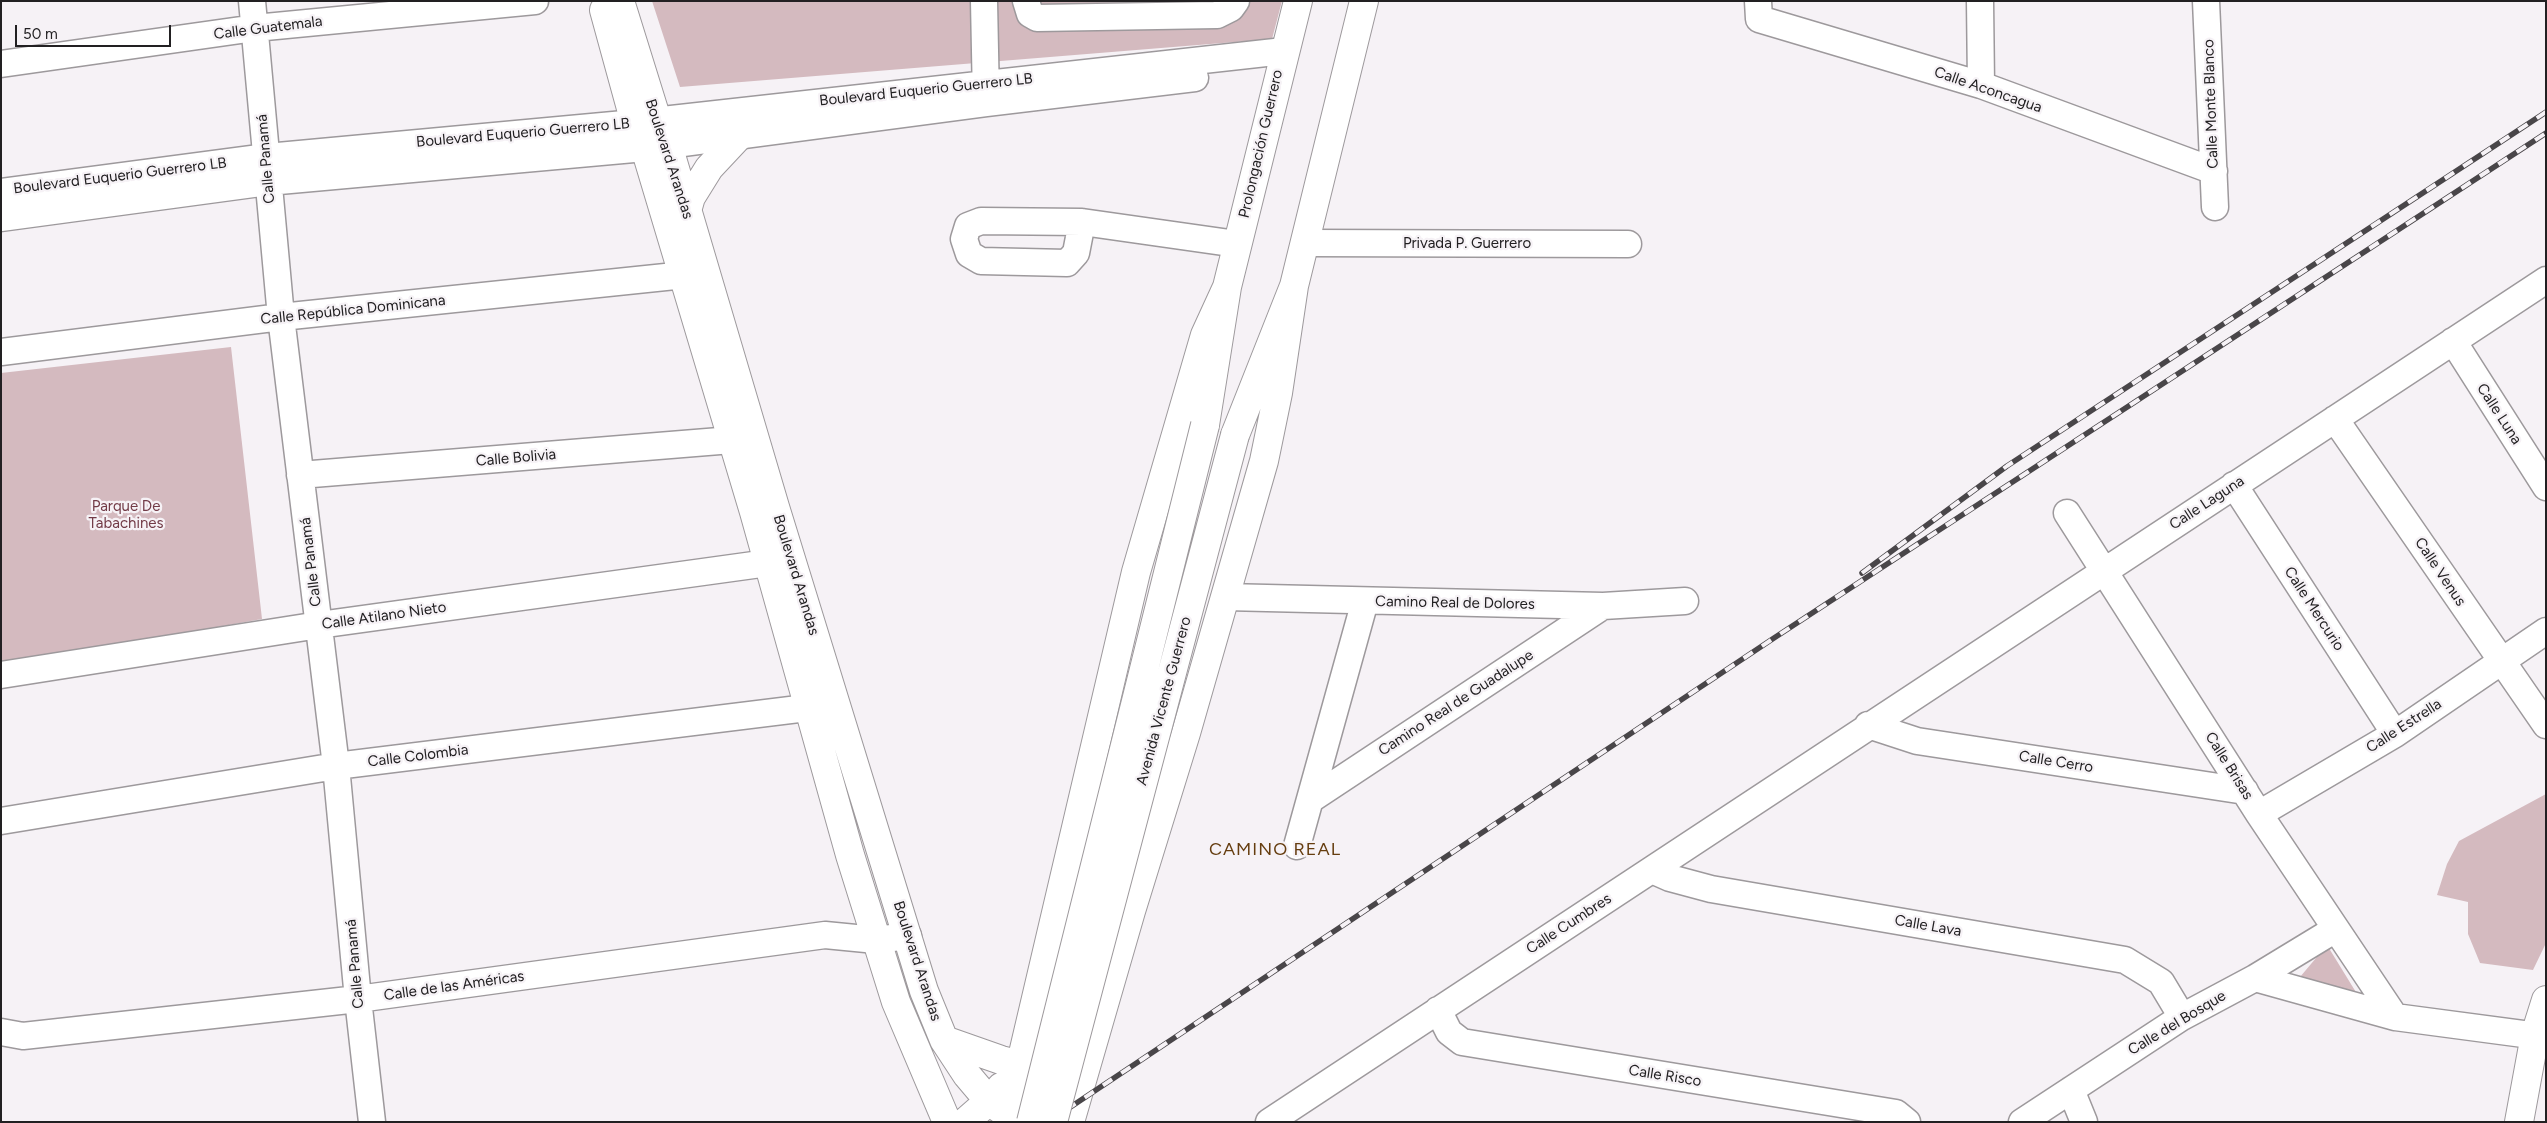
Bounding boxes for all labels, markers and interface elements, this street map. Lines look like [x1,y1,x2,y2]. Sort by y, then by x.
street label: Calle Guatemala [213,12,323,44]
scale bar [18,15,174,47]
text: 50 m [23,25,58,43]
street label: Calle Monte Blanco [2200,39,2222,169]
street label: Calle Aconcagua [1932,63,2044,117]
street label: Prolongación Guerrero [1235,68,1287,220]
street label: Boulevard Euquerio Guerrero LB [818,70,1034,110]
street label: Boulevard Arandas [641,97,697,221]
street label: Calle Panamá [253,114,279,204]
street label: Boulevard Euquerio Guerrero LB [415,115,631,151]
street label: Boulevard Euquerio Guerrero LB [12,154,228,198]
street label: Privada P. Guerrero [1403,235,1531,253]
street label: Calle República Dominicana [260,291,446,329]
street label: Calle Luna [2473,380,2525,448]
street label: Calle Bolivia [475,446,557,470]
street label: Calle Laguna [2166,472,2248,534]
park label: Parque De Tabachines [89,498,163,533]
street label: Boulevard Arandas [769,513,823,637]
street label: Calle Panamá [297,516,325,608]
street label: Calle Venus [2411,534,2469,610]
street label: Calle Mercurio [2280,564,2348,654]
street label: Camino Real de Dolores [1375,593,1535,613]
street label: Calle Atilano Nieto [321,598,447,634]
street label: Avenida Vicente Guerrero [1133,615,1195,787]
street label: Camino Real de Guadalupe [1375,646,1537,760]
street label: Calle Estrella [2363,695,2445,757]
street label: Calle Brisas [2201,729,2257,803]
street label: Calle Colombia [367,741,469,771]
street label: Calle Cerro [2018,747,2094,777]
district label: CAMINO REAL [1208,839,1342,861]
street label: Calle Cumbres [1523,890,1615,958]
street label: Boulevard Arandas [889,899,945,1023]
street label: Calle Lava [1893,911,1963,941]
street label: Calle Panamá [342,919,368,1009]
street label: Calle de las Américas [383,967,525,1005]
street label: Calle del Bosque [2125,987,2229,1059]
street label: Calle Risco [1627,1061,1703,1091]

